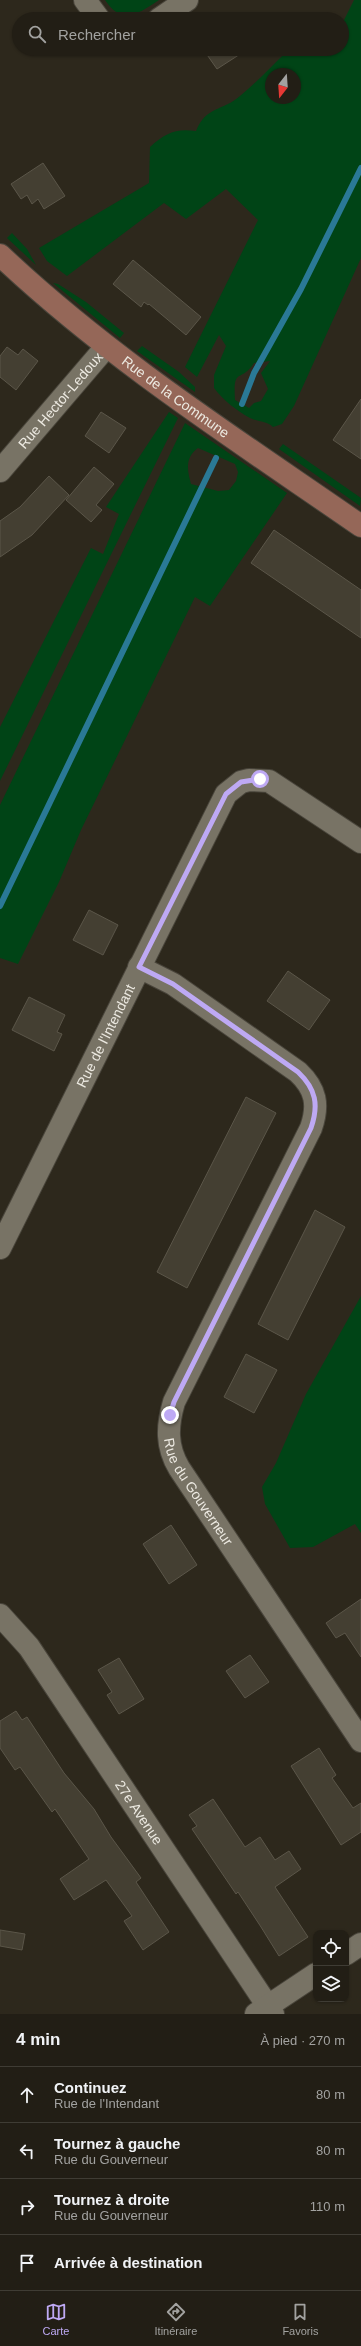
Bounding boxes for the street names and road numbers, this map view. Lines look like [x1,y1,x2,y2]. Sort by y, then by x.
street label: Rue Hector-Ledoux [15,349,106,452]
street label: Rue de la Commune [119,353,233,441]
street label: Rue de l'Intendant [73,981,138,1090]
street label: Rue du Gouverneur [161,1437,236,1549]
street label: 27e Avenue [112,1777,166,1848]

